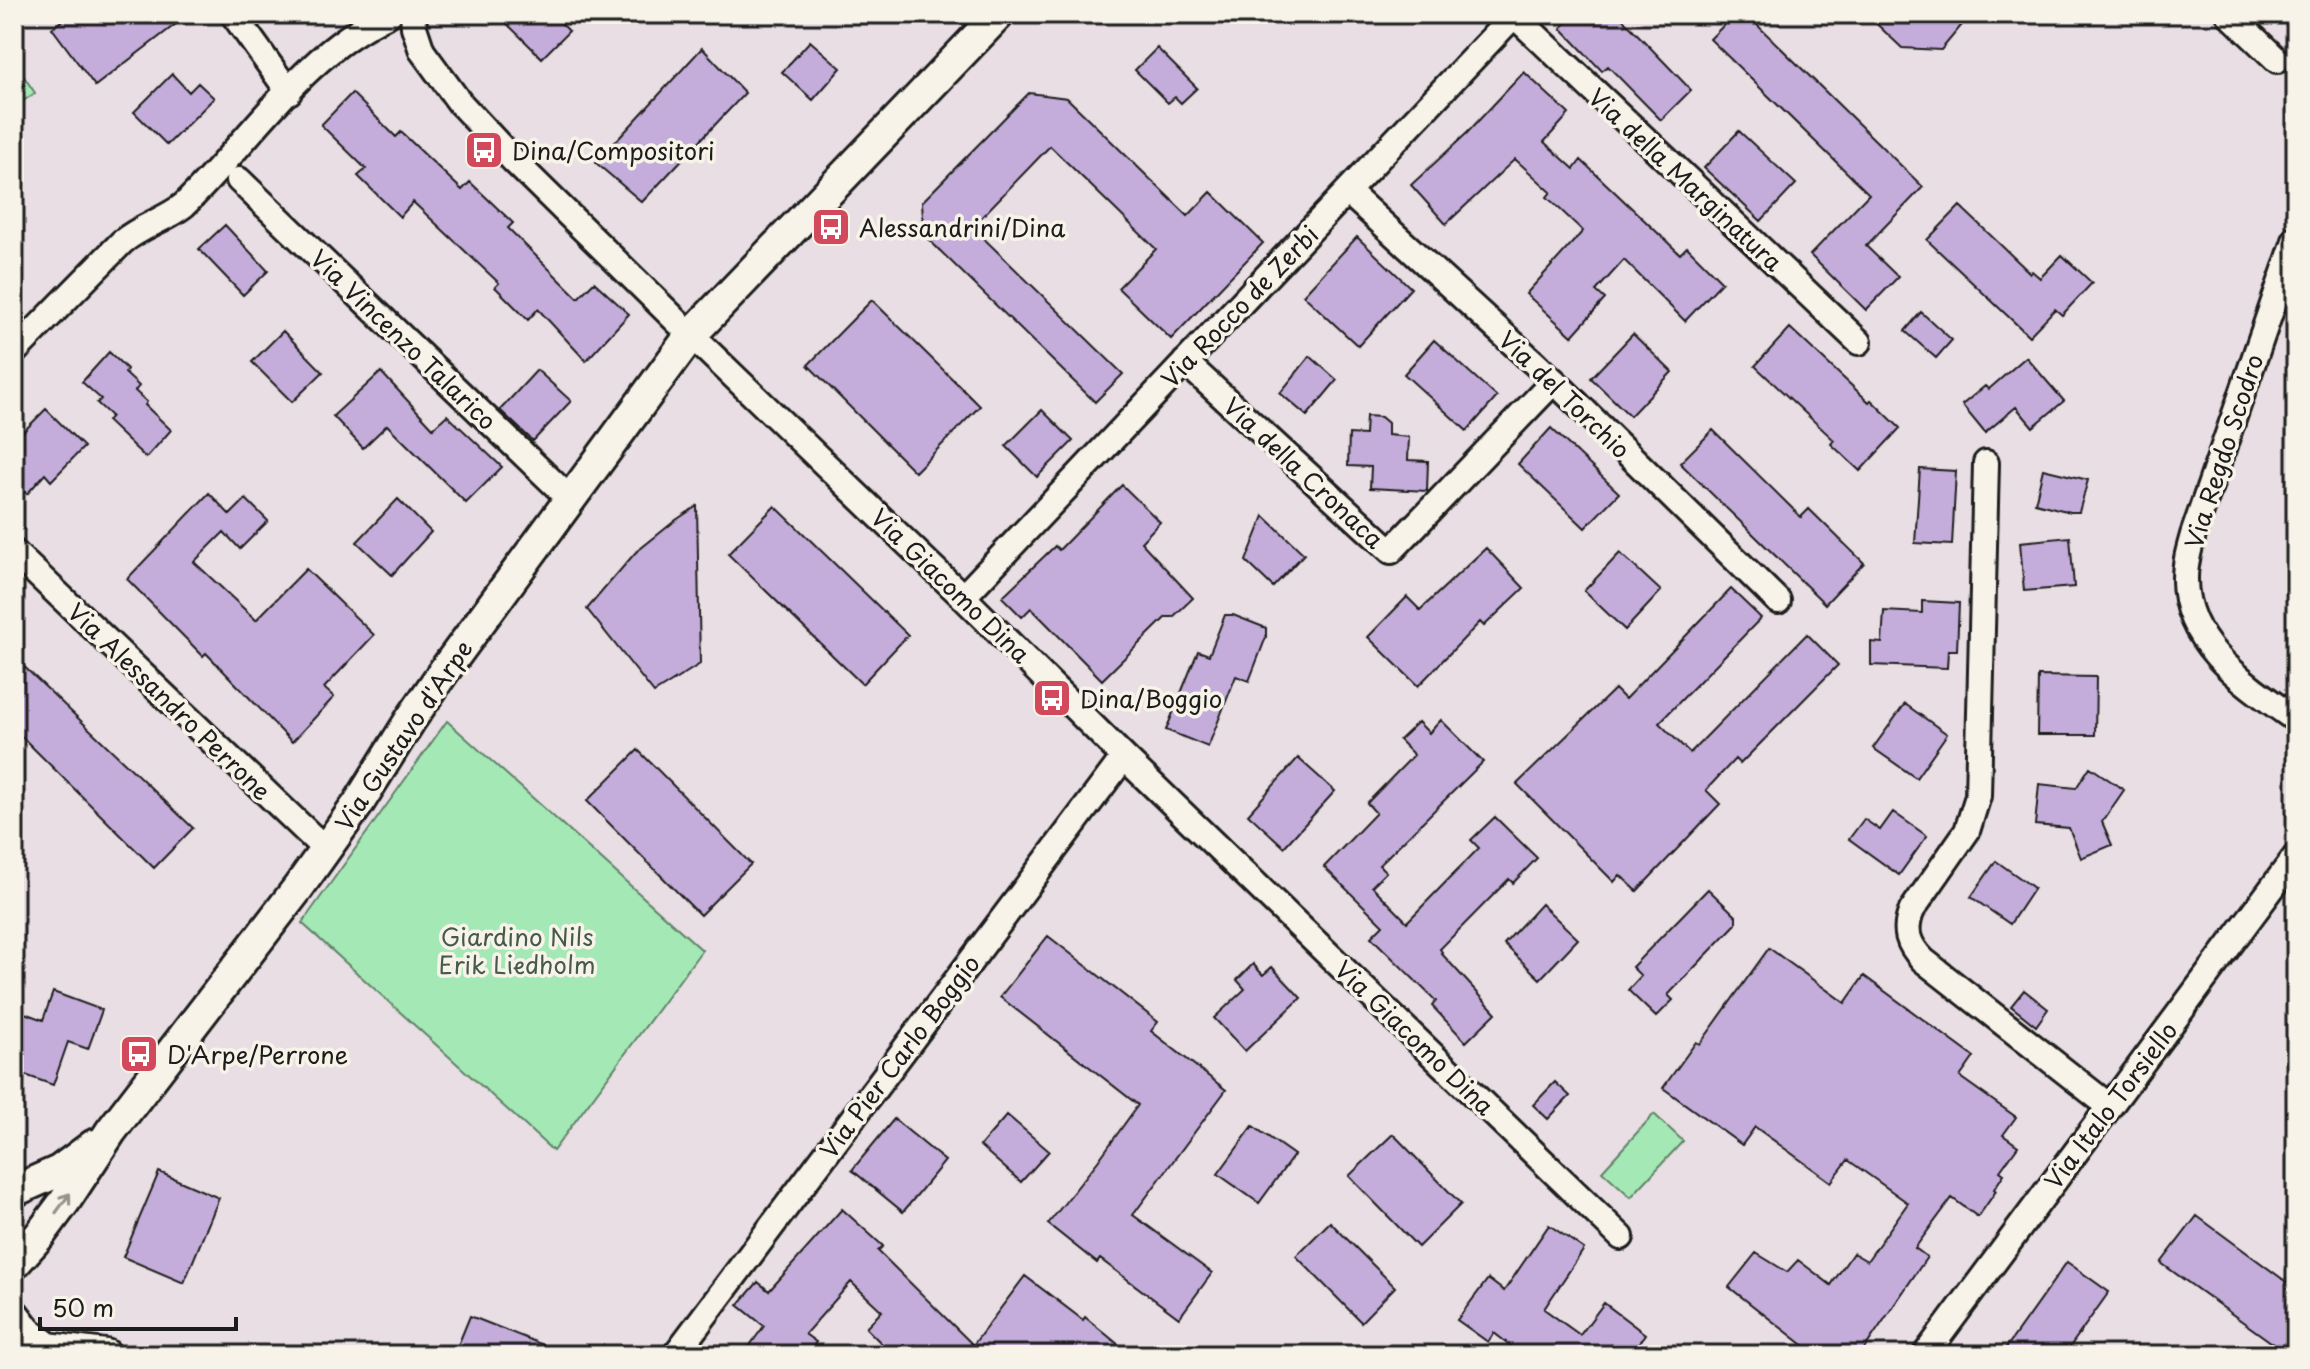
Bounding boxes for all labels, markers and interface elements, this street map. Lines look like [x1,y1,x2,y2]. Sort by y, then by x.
street label: Via della Marginatura [1581,79,1791,279]
bus stop icon: Dina/Compositori [463,129,505,171]
place label: Dina/Compositori [512,132,715,168]
bus stop icon: Alessandrini/Dina [810,206,852,248]
place label: Alessandrini/Dina [859,209,1065,245]
street label: Via Rocco de Zerbi [1152,217,1326,395]
street label: Via Vincenzo Talarico [303,240,505,438]
street label: Via del Torchio [1491,322,1639,466]
street label: Via Regdo Scodro [2175,349,2271,553]
street label: Via della Cronaca [1216,388,1392,556]
street label: Via Giacomo Dina [863,499,1039,671]
street label: Via Alessandro Perrone [60,594,280,808]
street label: Via Gustavo d'Arpe [326,632,480,838]
bus stop icon: Dina/Boggio [1031,677,1073,719]
place label: Dina/Boggio [1080,680,1222,716]
park label: Giardino Nils Erik Liedholm [438,918,596,982]
street label: Via Pier Carlo Boggio [810,947,988,1165]
street label: Via Giacomo Dina [1327,951,1503,1123]
street label: Via Italo Torsiello [2035,1014,2185,1196]
bus stop icon: D'Arpe/Perrone [118,1033,160,1075]
place label: D'Arpe/Perrone [167,1036,348,1072]
one-way arrow [55,1193,71,1215]
scale bar [40,1281,236,1331]
text: 50 m [52,1289,114,1325]

